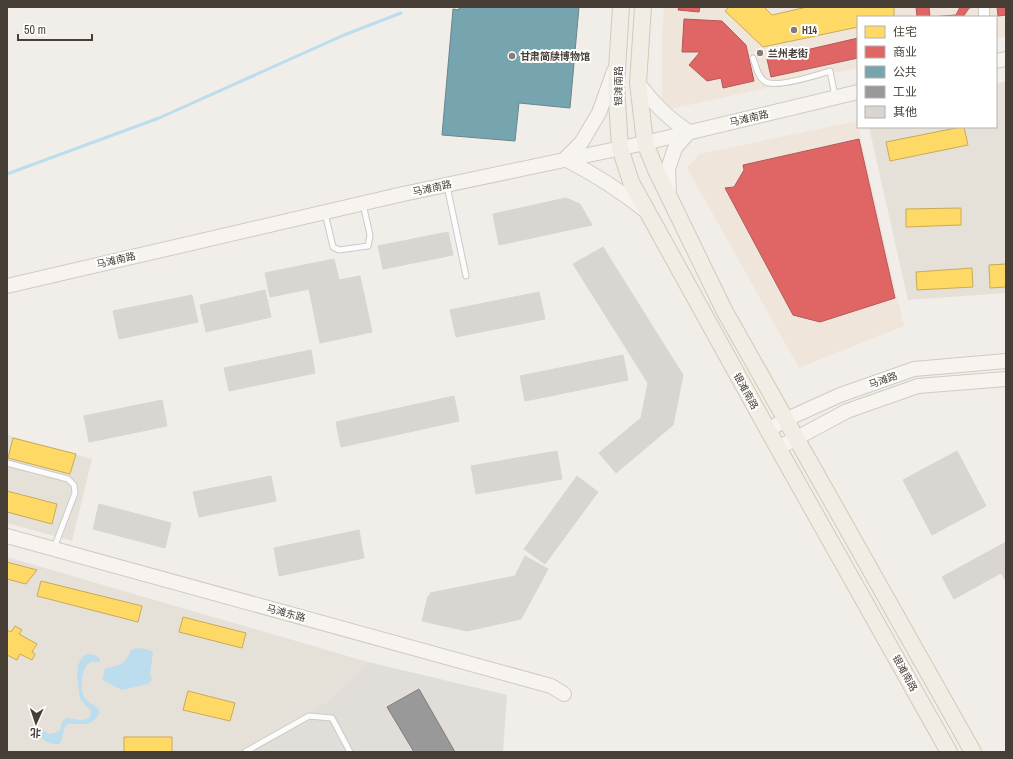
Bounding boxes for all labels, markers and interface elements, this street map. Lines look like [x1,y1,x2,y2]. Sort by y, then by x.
scale bar [18,16,92,42]
legend [857,16,997,128]
text: 50 m [24,22,46,38]
place label: H14 [802,24,817,37]
text: 住宅 [893,24,917,40]
marker: H14 [789,25,799,35]
text: 商业 [893,44,917,60]
place label: 兰州老街 [768,47,808,60]
marker: 兰州老街 [755,48,765,58]
place label: 甘肃简牍博物馆 [520,50,590,63]
marker: 甘肃简牍博物馆 [507,51,517,61]
text: 公共 [893,64,917,80]
street label: 银滩南路 [612,66,625,106]
text: 工业 [893,84,917,100]
text: 其他 [893,104,917,120]
street label: 马滩南路 [728,107,770,129]
street label: 马滩南路 [411,177,453,199]
street label: 马滩南路 [95,249,137,271]
street label: 马滩路 [867,369,899,391]
street label: 银滩南路 [731,370,761,412]
street label: 马滩东路 [265,602,307,624]
street label: 银滩南路 [890,652,920,694]
north arrow [16,703,56,743]
text: 北 [30,726,41,740]

